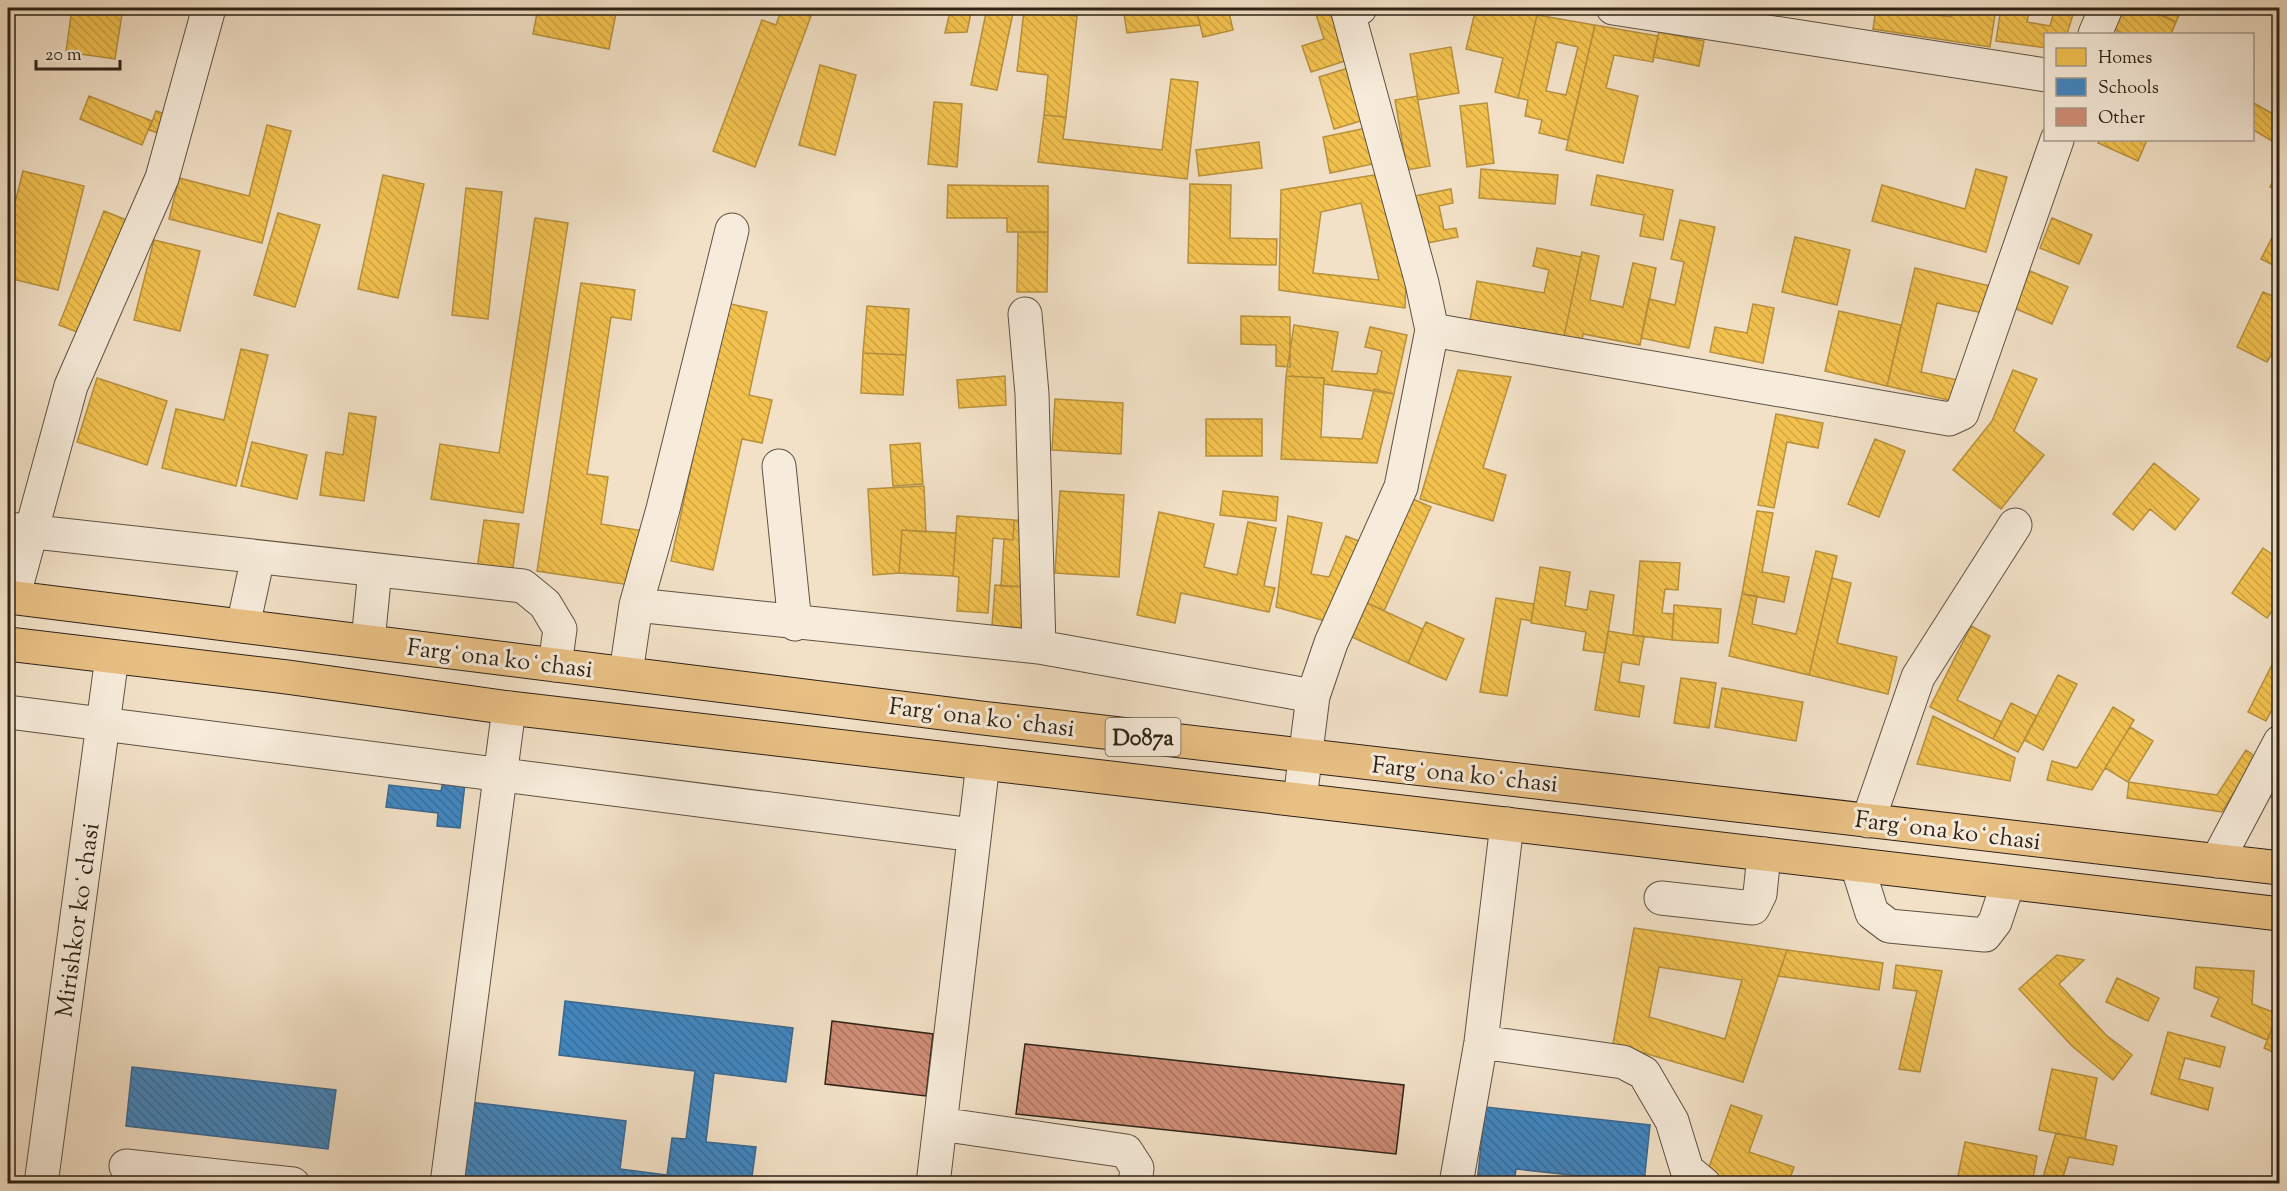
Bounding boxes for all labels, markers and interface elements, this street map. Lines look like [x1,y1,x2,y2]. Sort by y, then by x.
scale bar [36,33,120,71]
legend [2044,33,2254,141]
text: 20 m [45,43,82,69]
text: Homes [2098,46,2152,72]
text: Schools [2098,76,2159,102]
text: Other [2098,106,2145,132]
street label: Fargʻona koʻchasi [405,632,595,688]
street label: Fargʻona koʻchasi [887,691,1077,747]
road number: D087a [1106,718,1180,756]
street label: Fargʻona koʻchasi [1370,749,1560,803]
street label: Fargʻona koʻchasi [1853,804,2043,860]
street label: Mirishkor koʻchasi [48,821,110,1020]

